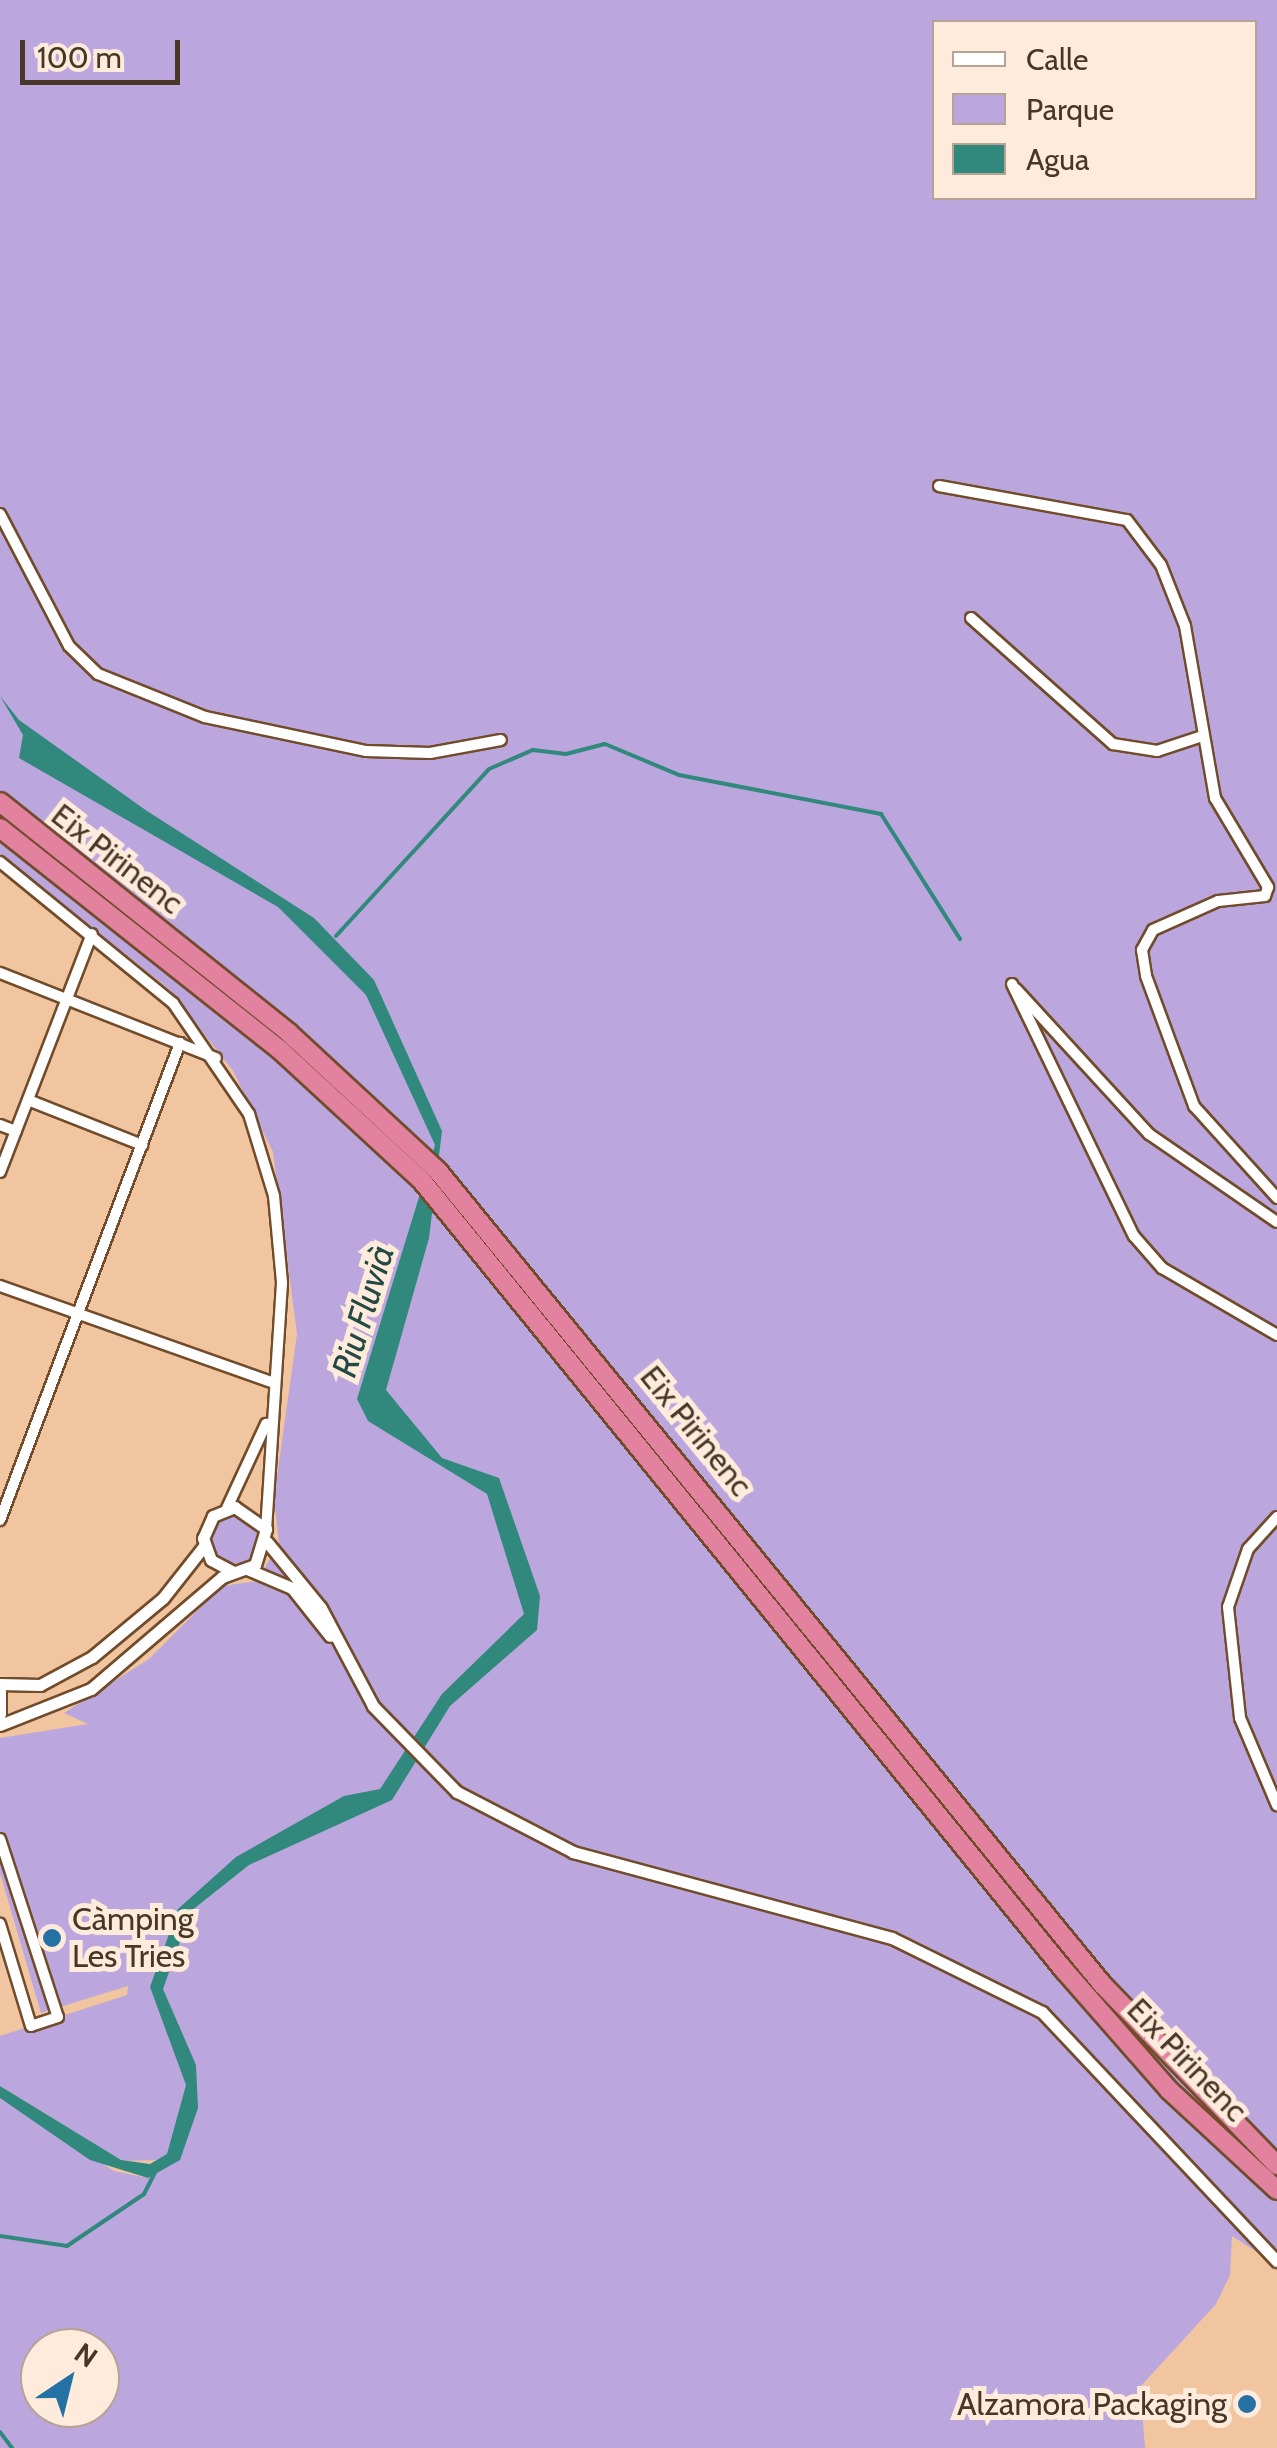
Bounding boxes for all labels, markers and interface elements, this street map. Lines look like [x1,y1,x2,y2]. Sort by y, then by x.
scale bar [25,20,185,82]
legend [932,20,1257,200]
text: 100 m [37,39,122,76]
text: Calle [1026,41,1088,78]
text: Parque [1026,91,1114,128]
text: Agua [1026,141,1089,178]
street label: Eix Pirinenc [44,796,190,922]
water label: Riu Fluvià [323,1240,403,1382]
street label: Eix Pirinenc [632,1358,760,1504]
place label: Càmping Les Tries [72,1901,194,1976]
marker: Càmping Les Tries [41,1927,63,1949]
street label: Eix Pirinenc [1119,1991,1255,2129]
north arrow [20,2328,120,2428]
text: N [68,2335,104,2375]
place label: Alzamora Packaging [957,2385,1227,2423]
marker: Alzamora Packaging [1236,2393,1258,2415]

